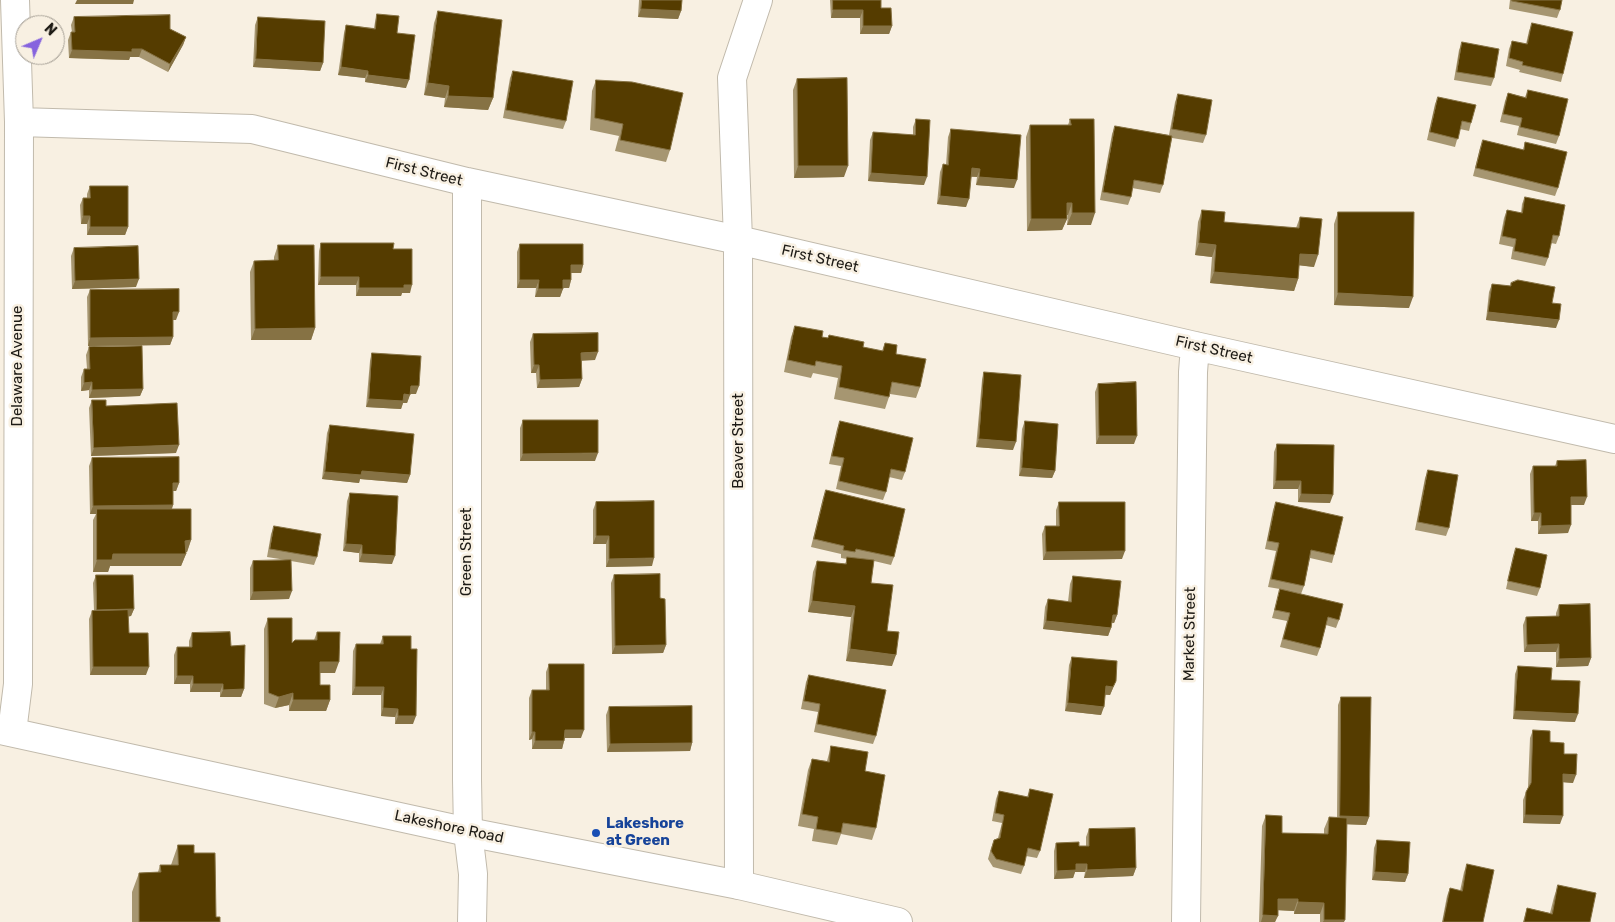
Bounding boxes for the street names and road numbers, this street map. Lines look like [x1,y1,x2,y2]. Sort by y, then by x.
street label: First Street [384,154,464,190]
street label: First Street [780,241,860,277]
street label: Delaware Avenue [9,306,27,426]
street label: First Street [1174,332,1254,368]
street label: Beaver Street [730,393,748,489]
street label: Green Street [458,508,476,596]
street label: Market Street [1180,587,1200,681]
street label: Lakeshore Road [393,807,505,847]

